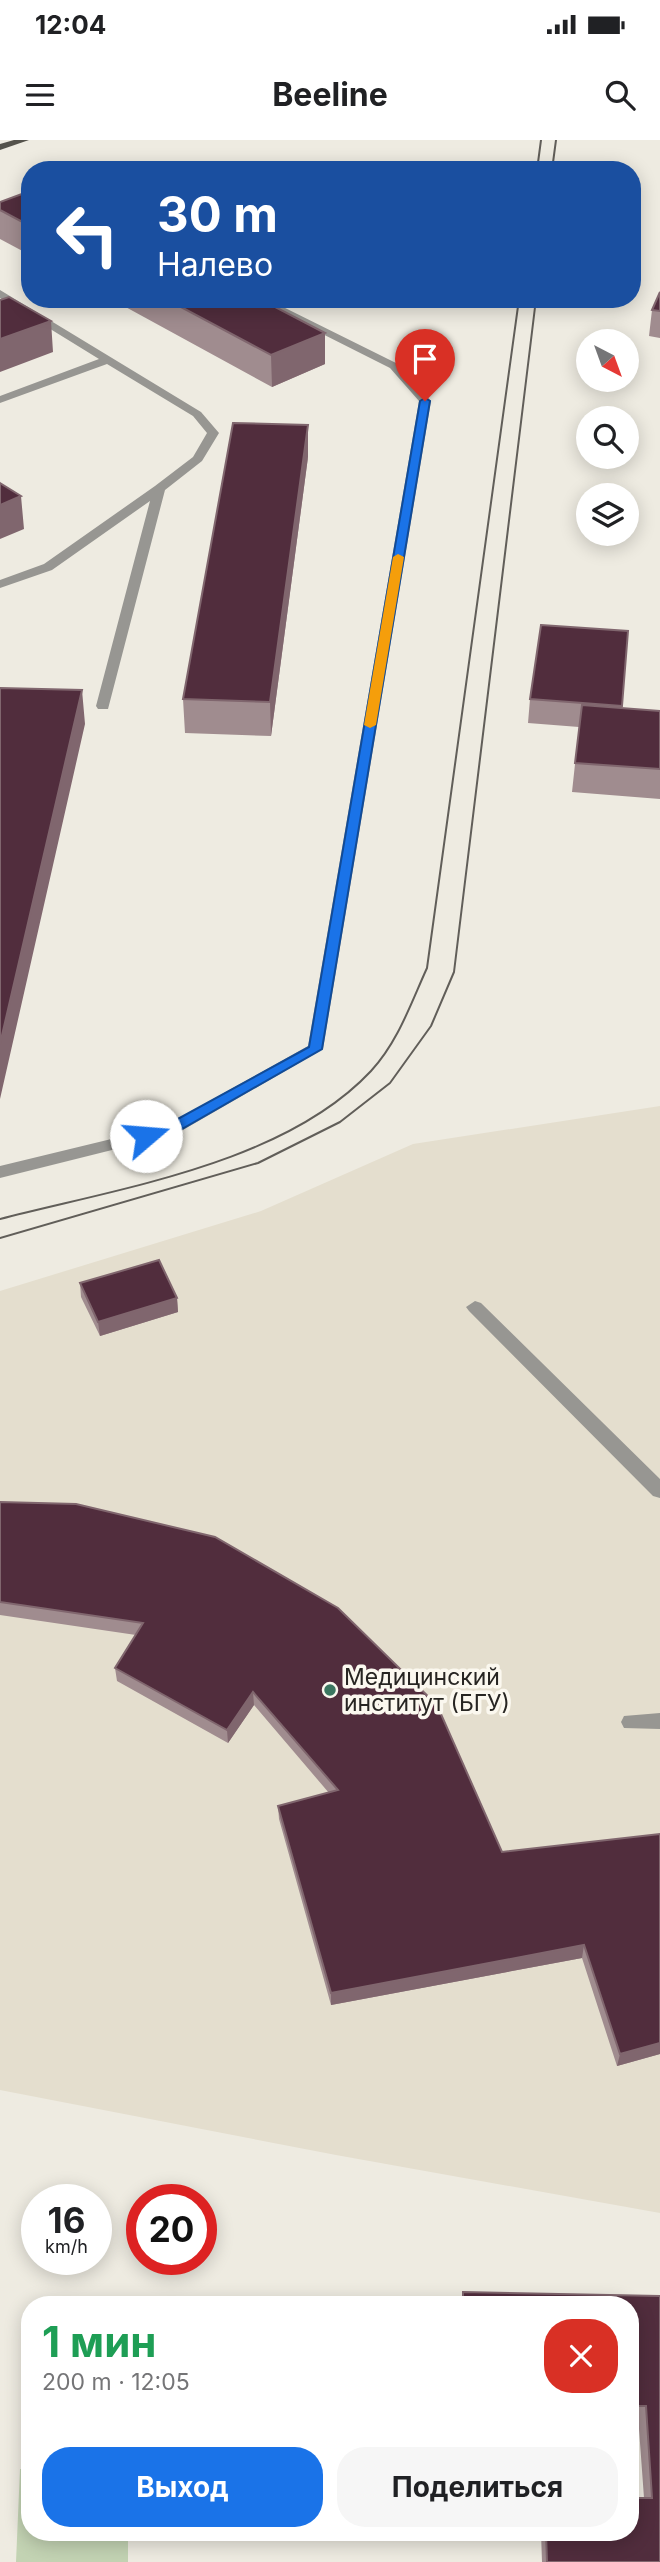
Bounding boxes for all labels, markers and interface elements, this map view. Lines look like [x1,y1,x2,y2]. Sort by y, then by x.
text: 12:04 [35,9,106,40]
text: Beeline [272,75,388,114]
icon: menu [21,76,59,114]
icon: search [601,76,639,114]
text: 30 m [157,185,278,244]
icon: left [42,189,133,280]
text: Налево [157,245,273,284]
pin [395,329,455,401]
north arrow [576,329,639,392]
map controls [576,329,639,546]
icon: arrive [406,340,444,378]
button: search [576,406,639,469]
button: layers [576,483,639,546]
position arrow [109,1099,183,1173]
place label: Медицинский институт (БГУ) [344,1663,510,1717]
marker: Медицинский институт (БГУ) [322,1682,338,1698]
speed limit sign: 20 [126,2184,217,2275]
text: 16 [48,2199,85,2241]
text: km/h [45,2236,88,2257]
text: 1 мин [42,2316,156,2367]
button: close [544,2319,618,2393]
text: 200 m · 12:05 [42,2368,190,2396]
button: Выход [42,2447,323,2527]
button: Поделиться [337,2447,618,2527]

